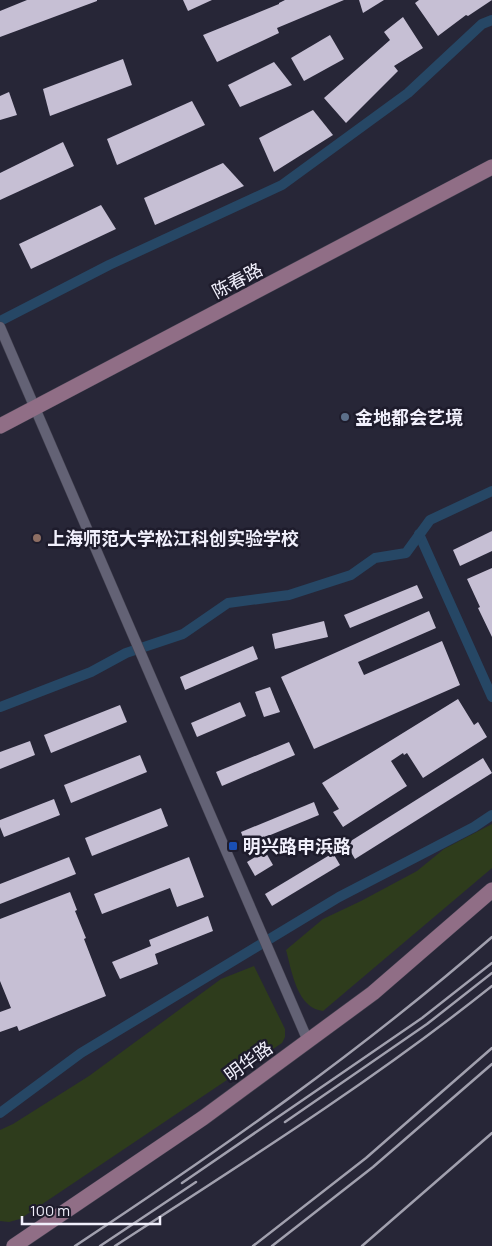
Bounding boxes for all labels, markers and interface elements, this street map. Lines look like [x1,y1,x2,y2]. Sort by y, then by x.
street label: 陈春路 [208,257,266,303]
place label: 金地都会艺境 [355,405,463,429]
marker: 金地都会艺境 [339,411,351,423]
place label: 上海师范大学松江科创实验学校 [47,526,299,550]
marker: 上海师范大学松江科创实验学校 [31,532,43,544]
place label: 明兴路申浜路 [243,834,351,858]
marker: 明兴路申浜路 [227,840,239,852]
street label: 明华路 [219,1035,277,1087]
scale bar [22,1194,160,1226]
text: 100 m [30,1200,70,1221]

